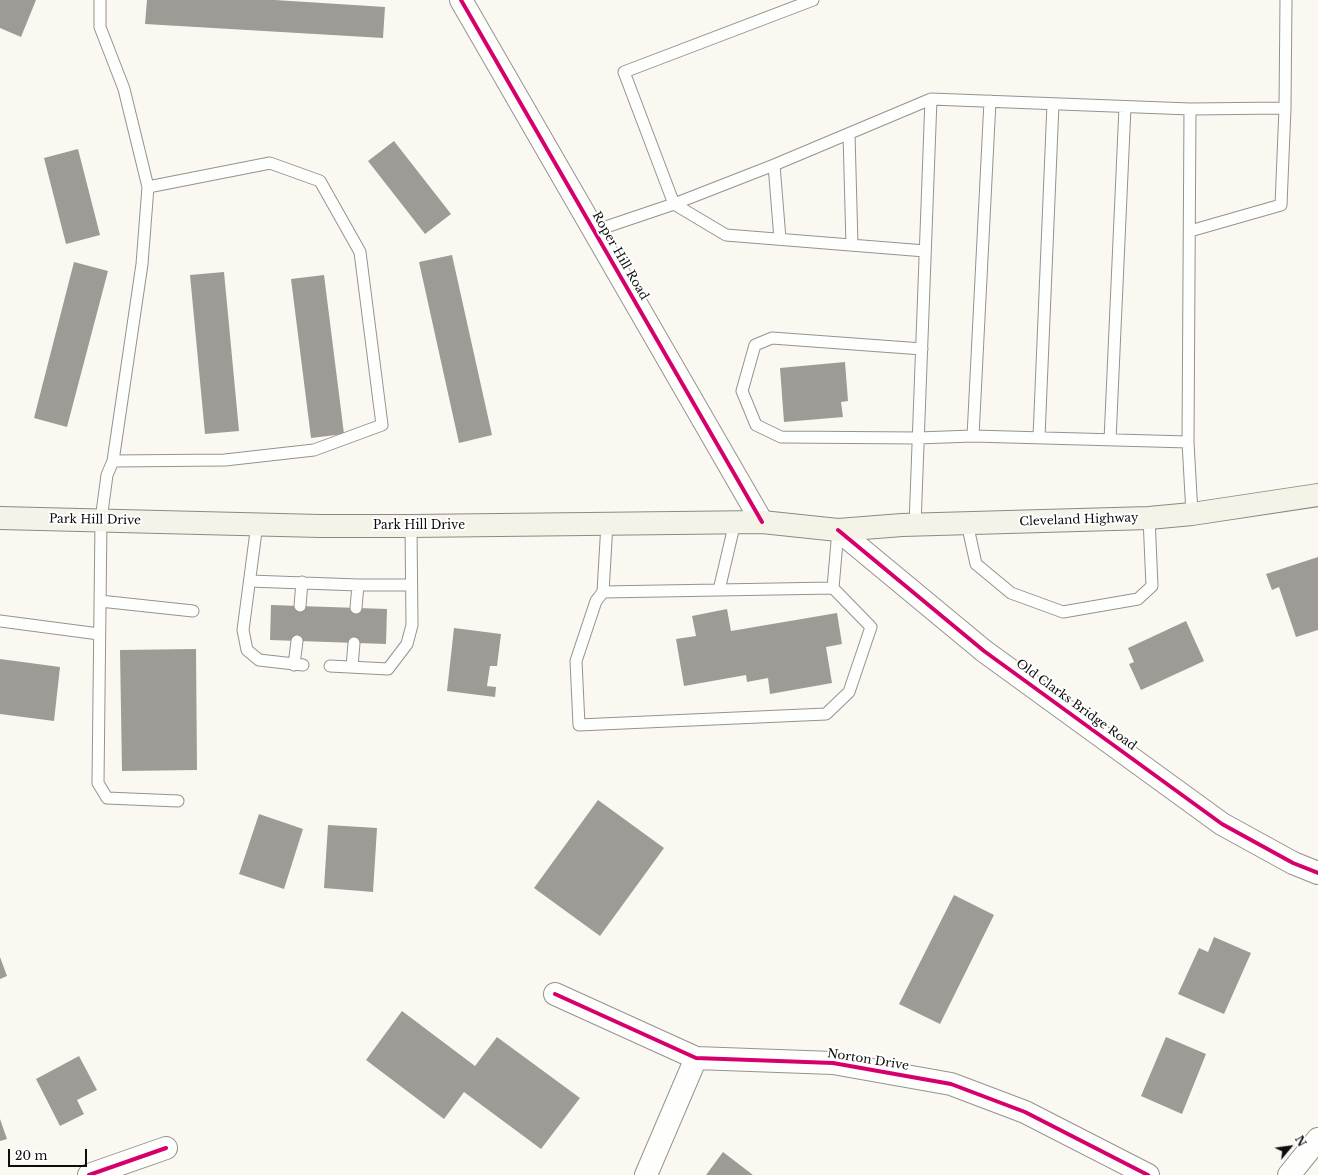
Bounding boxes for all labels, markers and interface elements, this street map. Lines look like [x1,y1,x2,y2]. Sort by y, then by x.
street label: Roper Hill Road [589,209,651,303]
street label: Cleveland Highway [1019,511,1139,529]
street label: Park Hill Drive [49,512,141,528]
street label: Park Hill Drive [373,519,465,533]
street label: Old Clarks Bridge Road [1013,656,1139,754]
street label: Norton Drive [826,1046,910,1074]
north arrow [1270,1127,1310,1167]
text: N [1292,1133,1309,1149]
scale bar [10,1141,89,1167]
text: 20 m [15,1148,47,1163]

